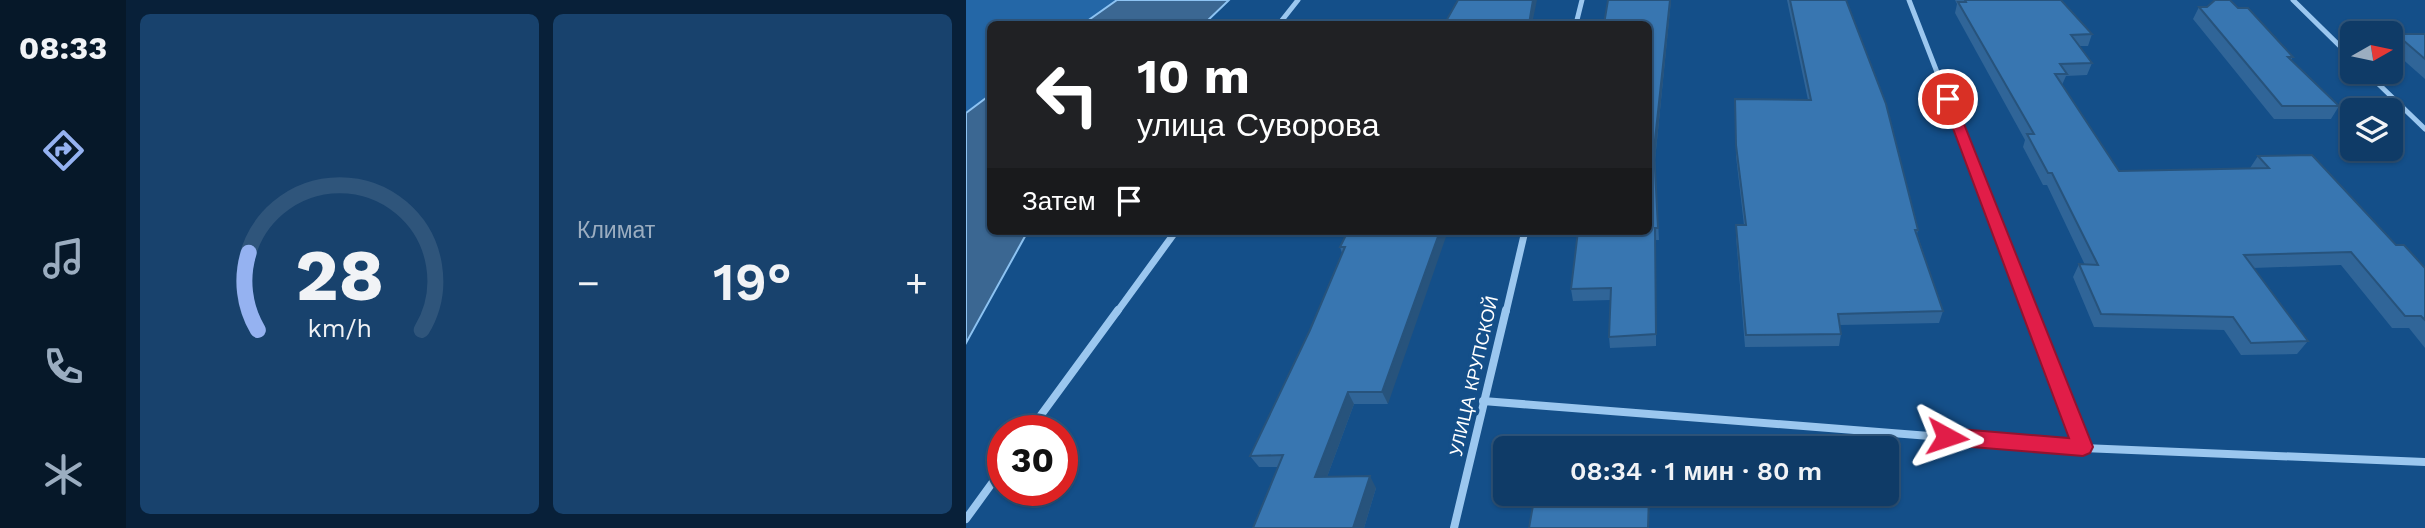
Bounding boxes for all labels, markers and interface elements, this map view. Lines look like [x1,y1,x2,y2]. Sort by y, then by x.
north arrow [2340,21,2403,84]
map controls [2340,21,2403,161]
text: 08:33 [19,29,107,67]
text: 10 m [1137,47,1250,105]
icon: left [1022,49,1113,140]
pin [1918,69,1978,129]
icon: arrive [1929,80,1967,118]
button: layers [2340,98,2403,161]
text: улица Суворова [1137,106,1379,144]
icon: directions [39,126,88,175]
icon: arrive [1110,182,1148,220]
text: Затем [1022,186,1096,216]
text: Климат [577,217,655,244]
text: 28 [295,232,384,318]
icon: music [39,234,88,283]
text: 19° [713,252,792,313]
text: − [577,261,600,305]
text: + [905,261,928,305]
street label: УЛИЦА КРУПСКОЙ [1445,294,1502,458]
text: km/h [307,314,372,343]
icon: phone [39,342,88,391]
position arrow [1910,400,1984,474]
speed limit sign: 30 [987,415,1078,506]
icon: climate [39,450,88,499]
text: 08:34 · 1 мин · 80 m [1570,456,1822,486]

